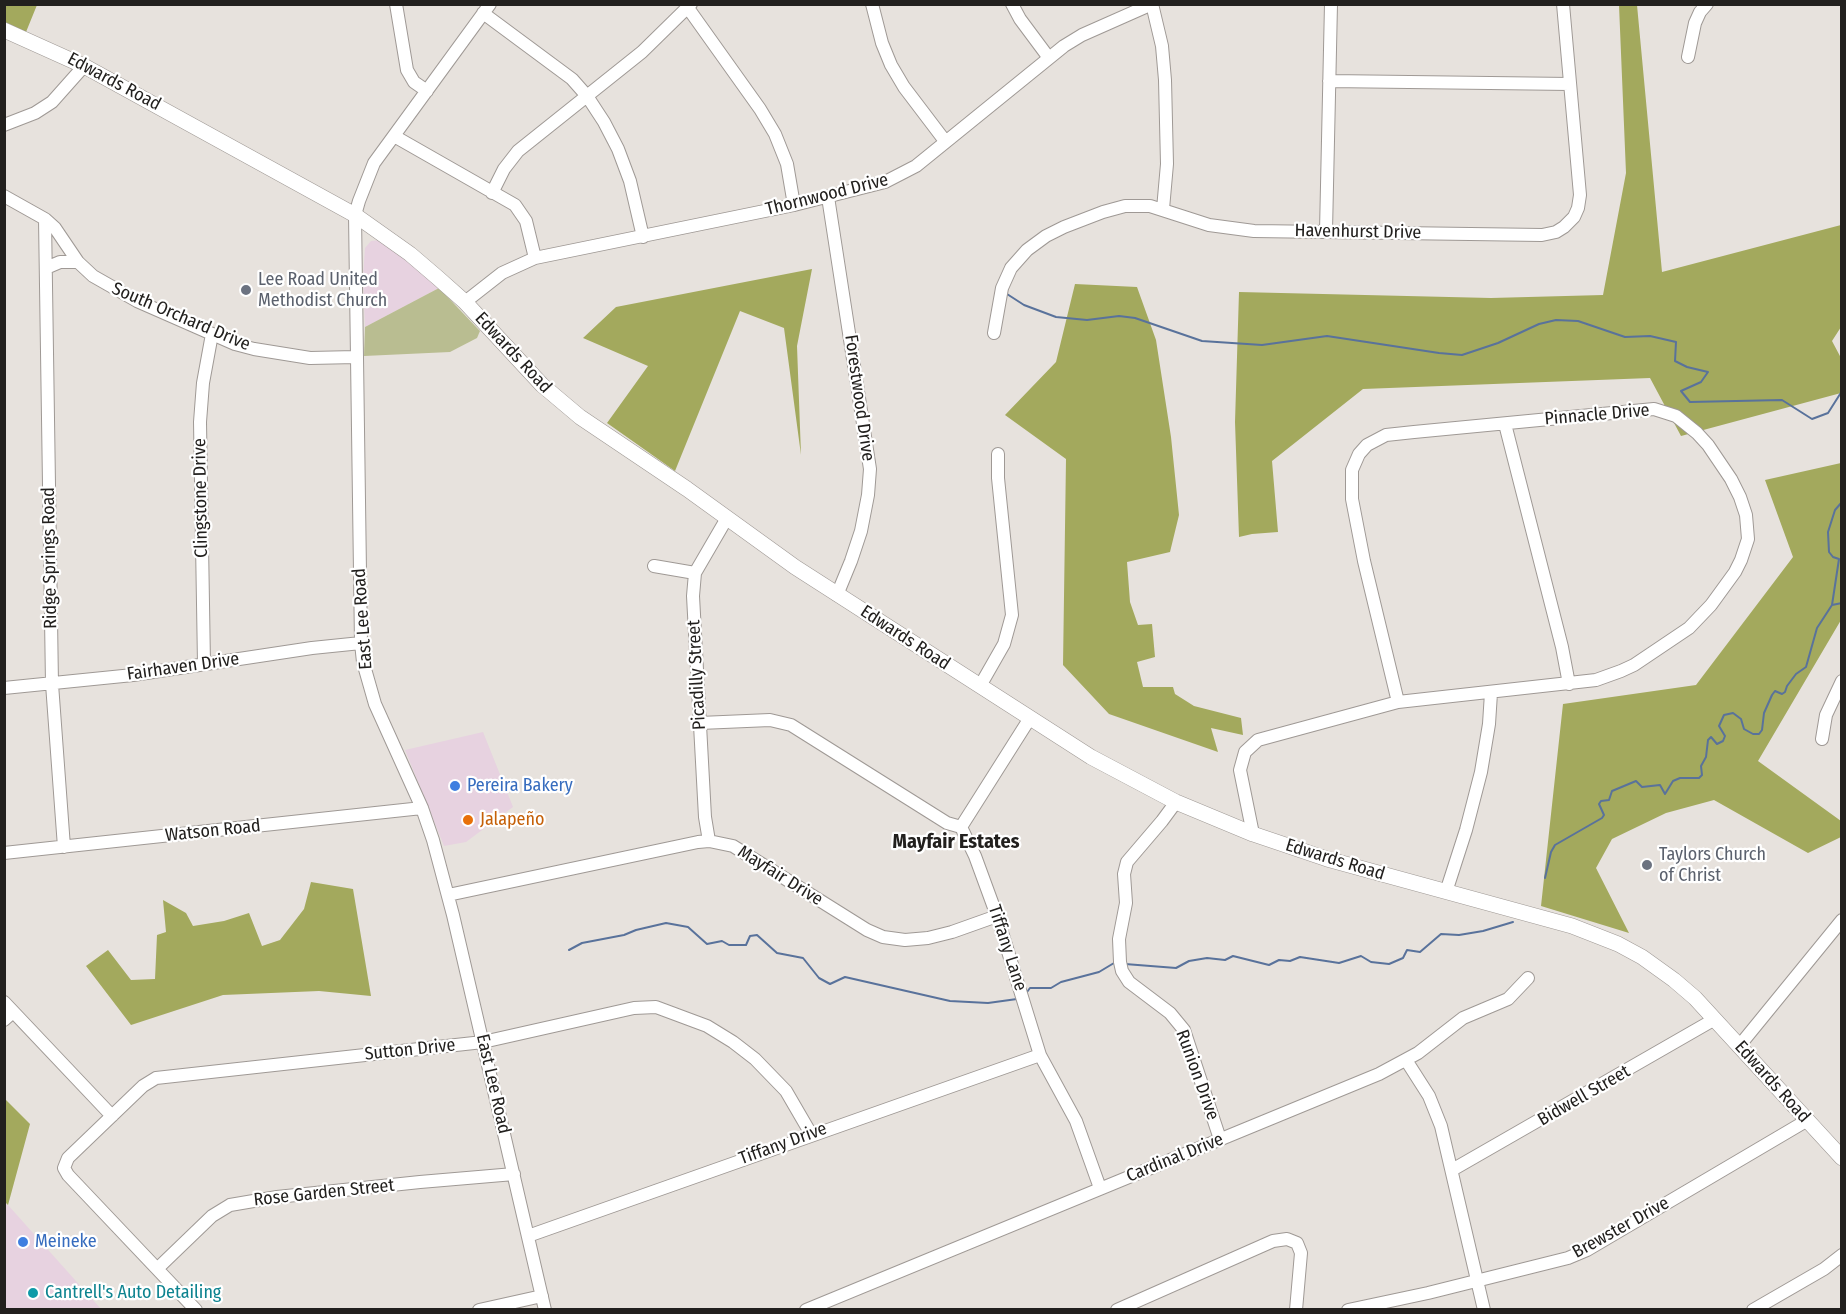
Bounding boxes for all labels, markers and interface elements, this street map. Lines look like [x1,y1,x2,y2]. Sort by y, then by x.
street label: Edwards Road [64,48,164,116]
street label: Thornwood Drive [763,169,891,221]
street label: Havenhurst Drive [1295,220,1421,244]
place label: Lee Road United Methodist Church [258,269,387,312]
street label: South Orchard Drive [109,278,253,356]
marker: Lee Road United Methodist Church [239,283,253,297]
street label: Edwards Road [470,308,556,398]
street label: Forestwood Drive [839,333,879,463]
street label: Pinnacle Drive [1544,400,1650,430]
street label: Clingstone Drive [189,438,213,558]
street label: Ridge Springs Road [38,487,62,629]
street label: East Lee Road [349,568,377,670]
street label: Edwards Road [856,601,954,675]
street label: Picadilly Street [683,619,711,731]
street label: Fairhaven Drive [125,648,241,686]
place label: Pereira Bakery [467,775,573,797]
marker: Pereira Bakery [448,779,462,793]
place label: Jalapeño [480,809,544,831]
marker: Jalapeño [461,813,475,827]
street label: Watson Road [164,815,262,847]
district label: Mayfair Estates [893,830,1019,854]
street label: Edwards Road [1283,835,1387,885]
street label: Mayfair Drive [733,841,827,911]
place label: Taylors Church of Christ [1659,844,1766,886]
marker: Taylors Church of Christ [1640,858,1654,872]
street label: Tiffany Lane [983,902,1031,994]
street label: Runion Drive [1171,1027,1223,1123]
street label: East Lee Road [471,1032,515,1136]
street label: Sutton Drive [364,1034,456,1066]
street label: Edwards Road [1730,1037,1814,1127]
street label: Bidwell Street [1534,1061,1634,1131]
street label: Tiffany Drive [736,1118,830,1170]
street label: Cardinal Drive [1123,1129,1227,1187]
street label: Rose Garden Street [253,1175,395,1211]
street label: Brewster Drive [1569,1193,1673,1263]
place label: Meineke [35,1231,97,1253]
marker: Meineke [16,1235,30,1249]
place label: Cantrell's Auto Detailing [45,1282,221,1304]
marker: Cantrell's Auto Detailing [26,1286,40,1300]

